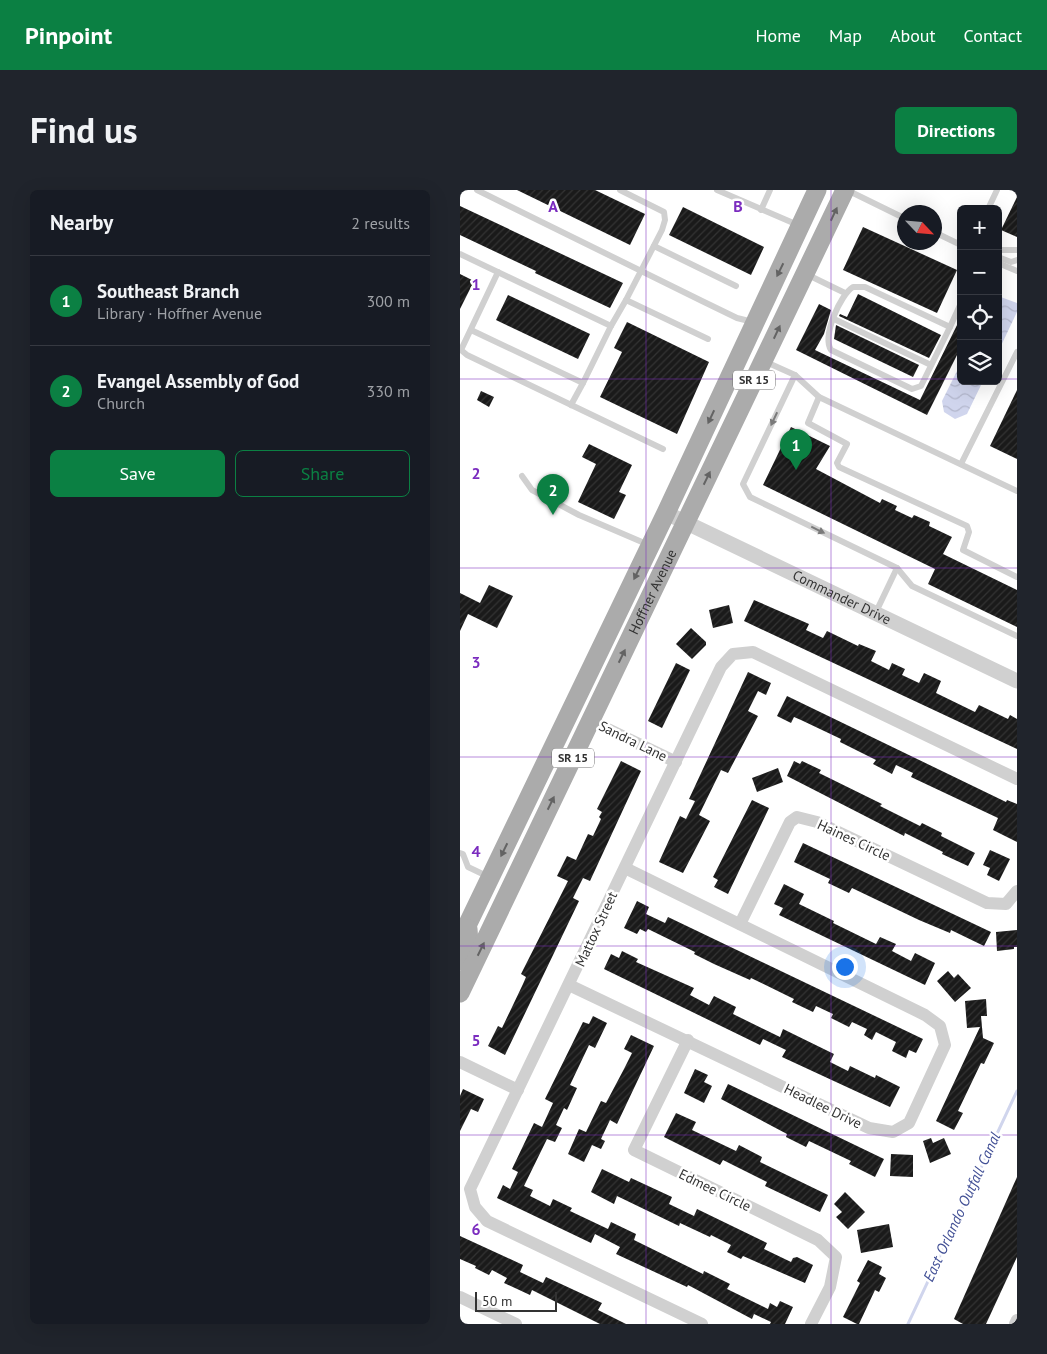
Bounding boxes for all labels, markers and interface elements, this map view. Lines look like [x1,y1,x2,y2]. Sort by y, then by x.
text: Pinpoint [25,20,112,51]
text: Home [755,24,801,47]
text: Map [829,24,862,47]
text: About [890,24,936,47]
text: Contact [964,24,1022,47]
text: Find us [30,107,138,153]
button: Directions [895,107,1017,154]
text: A [548,196,558,216]
text: B [733,196,743,216]
north arrow [897,205,942,250]
map controls [957,205,1002,385]
button: + [957,205,1002,250]
one-way arrow [830,207,838,221]
text: Nearby [50,209,113,236]
text: 2 results [351,213,410,233]
button: − [957,250,1002,295]
one-way arrow [776,263,784,277]
text: 1 [471,274,481,294]
text: Southeast Branch [97,279,239,303]
text: 1 [61,291,71,311]
text: 300 m [367,291,410,311]
button: locate [957,295,1002,340]
text: Library · Hoffner Avenue [97,303,262,323]
one-way arrow [773,324,781,339]
button: layers [957,340,1002,385]
text: Evangel Assembly of God [97,369,299,393]
road number: SR 15 [733,370,775,390]
text: 2 [61,381,71,401]
text: 330 m [367,381,410,401]
text: Church [97,393,145,413]
one-way arrow [706,410,714,424]
one-way arrow [770,412,778,426]
pin: 1 [780,429,812,470]
button: Save [50,450,225,497]
button: Share [235,450,410,497]
text: 2 [471,463,481,483]
one-way arrow [703,471,711,485]
pin: 2 [537,474,569,515]
one-way arrow [811,526,825,534]
street label: Hoffner Avenue [624,546,680,637]
one-way arrow [633,565,641,580]
street label: Commander Drive [790,566,894,628]
one-way arrow [618,649,626,663]
text: 3 [471,652,481,672]
street label: Sandra Lane [596,717,670,765]
road number: SR 15 [552,748,594,768]
one-way arrow [547,796,555,810]
street label: Haines Circle [815,815,893,865]
text: 4 [471,841,481,861]
one-way arrow [499,842,508,857]
street label: Mattox Street [571,888,621,969]
one-way arrow [477,942,485,956]
your location [832,954,858,980]
text: 5 [471,1030,481,1050]
street label: Headlee Drive [781,1079,865,1133]
water label: East Orlando Outfall Canal [919,1129,1004,1284]
street label: Edmee Circle [676,1165,754,1215]
text: 6 [471,1219,481,1239]
scale bar [475,1289,558,1312]
text: 50 m [482,1292,512,1310]

